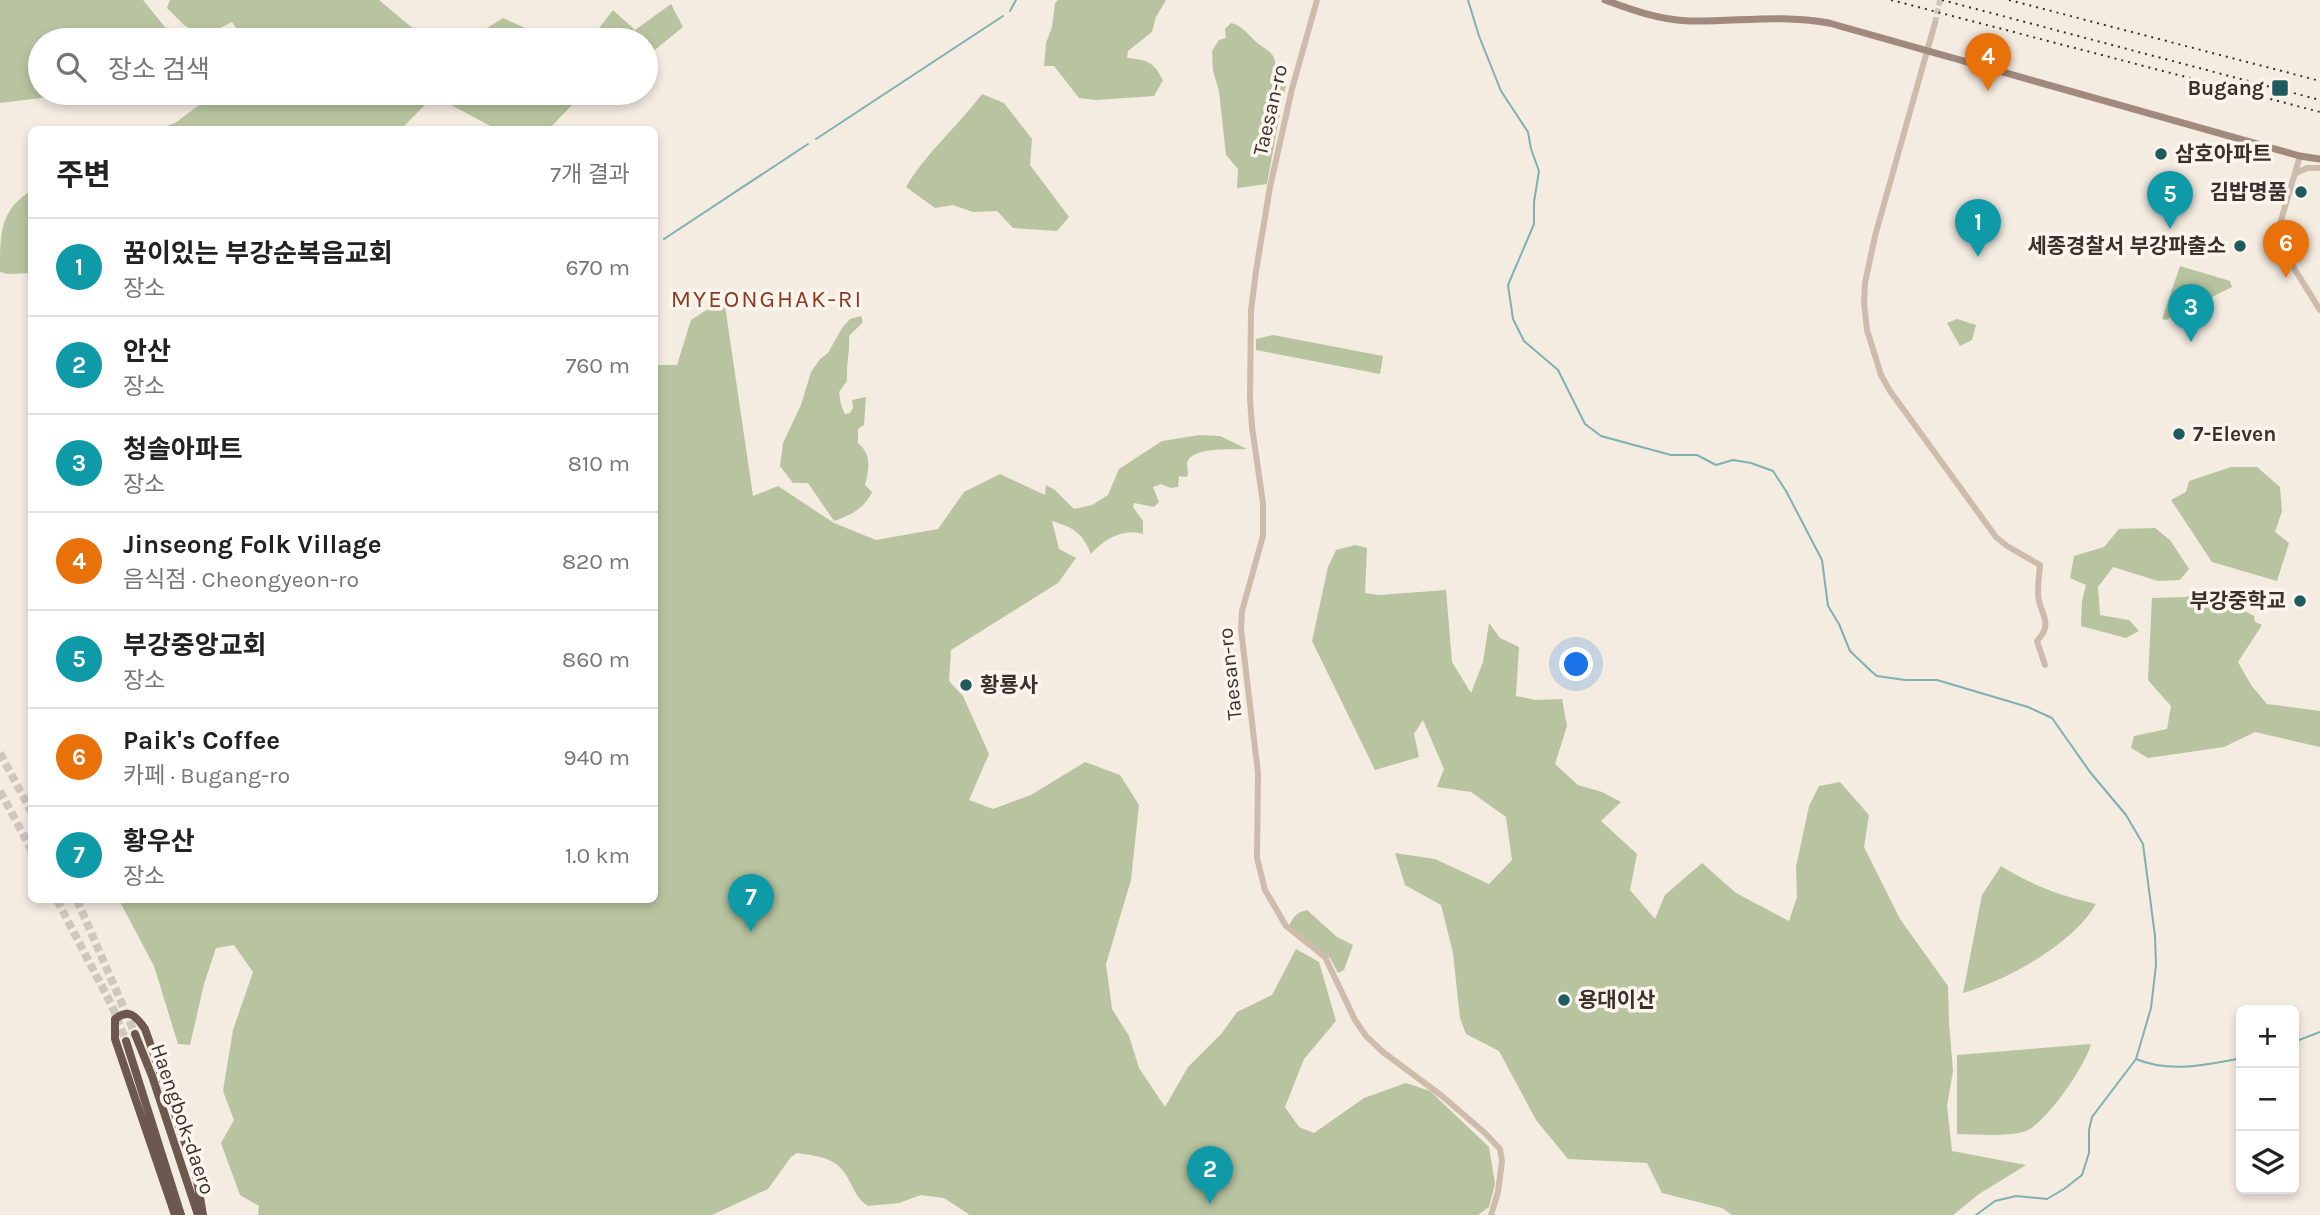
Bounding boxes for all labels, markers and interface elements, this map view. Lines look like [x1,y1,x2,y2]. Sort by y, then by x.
search box [28,28,658,105]
pin: 4 [1965,33,2011,91]
icon: search [52,48,90,86]
text: 장소 검색 [108,54,210,85]
street label: Taesan-ro [1248,62,1292,158]
place label: Bugang [2187,76,2264,100]
marker: Bugang [2270,78,2290,98]
place label: 삼호아파트 [2175,142,2272,166]
marker: 삼호아파트 [2153,146,2169,162]
text: 주변 [56,157,111,193]
text: 7개 결과 [550,161,630,188]
pin: 5 [2147,171,2193,229]
place label: 김밥명품 [2210,180,2287,204]
marker: 김밥명품 [2293,184,2309,200]
pin: 1 [1955,199,2001,257]
pin: 6 [2263,220,2309,278]
place label: 세종경찰서 부강파출소 [2027,234,2226,258]
text: 꿈이있는 부강순복음교회 [123,238,393,269]
marker: 세종경찰서 부강파출소 [2232,238,2248,254]
text: 1 [75,254,83,281]
text: 670 m [565,254,630,281]
text: 장소 [123,275,165,302]
pin: 3 [2168,284,2214,342]
district label: MYEONGHAK-RI [671,285,863,313]
text: 안산 [123,336,171,367]
text: 2 [72,352,86,379]
text: 760 m [565,352,630,379]
text: 장소 [123,373,165,400]
place label: 7-Eleven [2193,422,2276,446]
marker: 7-Eleven [2171,426,2187,442]
text: 청솔아파트 [123,434,243,465]
text: 3 [72,450,86,477]
text: 810 m [568,450,630,477]
text: 장소 [123,471,165,498]
text: Jinseong Folk Village [123,529,382,560]
text: 4 [72,548,86,575]
text: 820 m [562,548,630,575]
text: 음식점 · Cheongyeon-ro [123,566,359,593]
place label: 부강중학교 [2189,589,2286,613]
marker: 부강중학교 [2292,593,2308,609]
street label: Taesan-ro [1213,627,1247,721]
text: 부강중앙교회 [123,630,267,661]
text: 5 [72,646,86,673]
text: 860 m [562,646,630,673]
your location [1559,647,1593,681]
text: 장소 [123,667,165,694]
place label: 황룡사 [980,673,1038,697]
marker: 황룡사 [958,677,974,693]
text: Paik's Coffee [123,725,280,756]
text: 6 [72,744,86,771]
text: 940 m [563,744,630,771]
text: 카페 · Bugang-ro [123,762,290,789]
text: 황우산 [123,826,195,857]
text: 7 [73,842,85,869]
text: 1.0 km [565,842,630,869]
text: 장소 [123,863,165,890]
pin: 7 [728,874,774,932]
place label: 용대이산 [1578,988,1655,1012]
marker: 용대이산 [1556,992,1572,1008]
map controls [2236,1005,2299,1194]
button: + [2236,1005,2299,1068]
street label: Haengbok-daero [146,1040,220,1198]
button: − [2236,1068,2299,1131]
button: layers [2236,1131,2299,1194]
pin: 2 [1187,1146,1233,1204]

